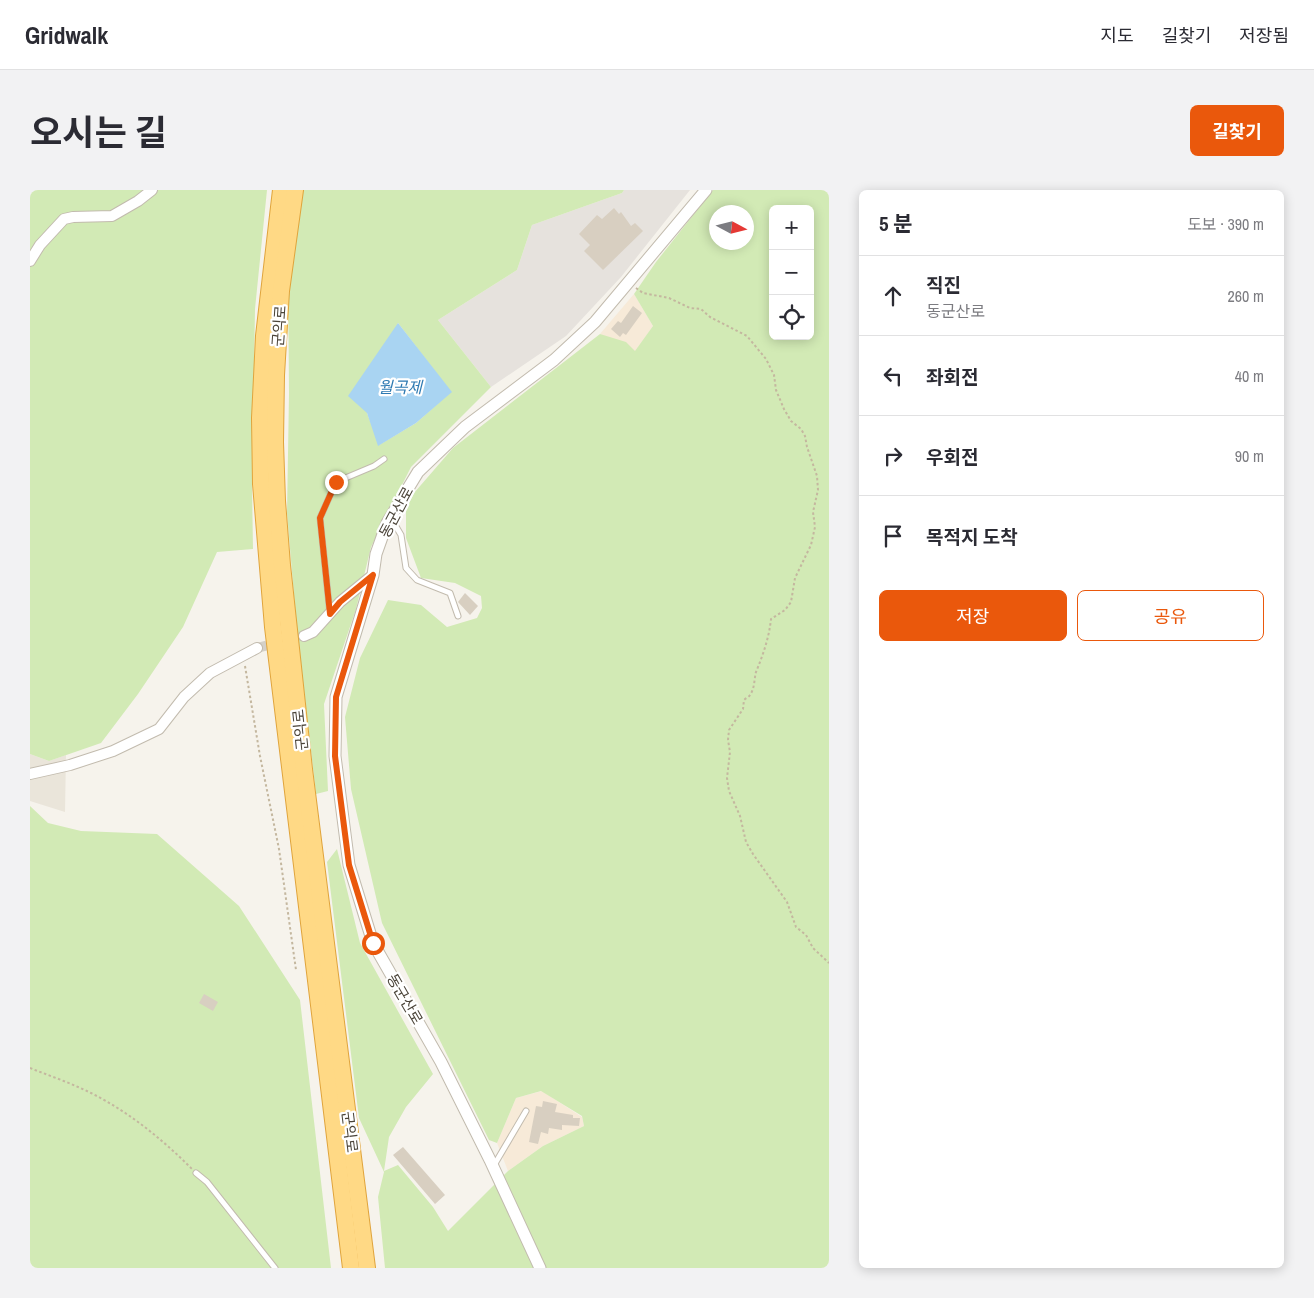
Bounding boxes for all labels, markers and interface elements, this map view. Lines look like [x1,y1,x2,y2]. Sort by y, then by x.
text: Gridwalk [25,19,108,51]
text: 지도 [1101,23,1134,48]
text: 길찾기 [1162,23,1211,48]
text: 저장됨 [1239,23,1289,48]
button: 길찾기 [1190,105,1284,156]
text: 오시는 길 [30,109,167,156]
north arrow [709,205,754,250]
map controls [769,205,814,340]
button: + [769,205,814,250]
text: 5 분 [879,209,913,238]
text: 도보 · 390 m [1187,213,1264,235]
button: − [769,250,814,295]
text: 직진 [926,272,961,298]
icon: ahead [879,282,907,310]
text: 260 m [1228,285,1264,307]
button: locate [769,295,814,340]
text: 동군산로 [926,300,985,322]
street label: 군익로 [267,305,291,347]
icon: left [879,362,907,390]
text: 좌회전 [926,364,978,390]
text: 40 m [1235,365,1264,387]
water label: 월곡제 [378,376,424,398]
icon: right [879,442,907,470]
text: 우회전 [926,444,978,470]
text: 90 m [1235,445,1264,467]
route end [325,471,348,494]
street label: 동군산로 [374,483,418,541]
icon: arrive [879,522,907,550]
text: 목적지 도착 [926,524,1018,550]
button: 저장 [879,590,1067,641]
button: 공유 [1077,590,1264,641]
street label: 군익로 [287,708,313,752]
route start [362,932,385,955]
street label: 동군산로 [382,970,428,1028]
street label: 군익로 [337,1110,363,1154]

